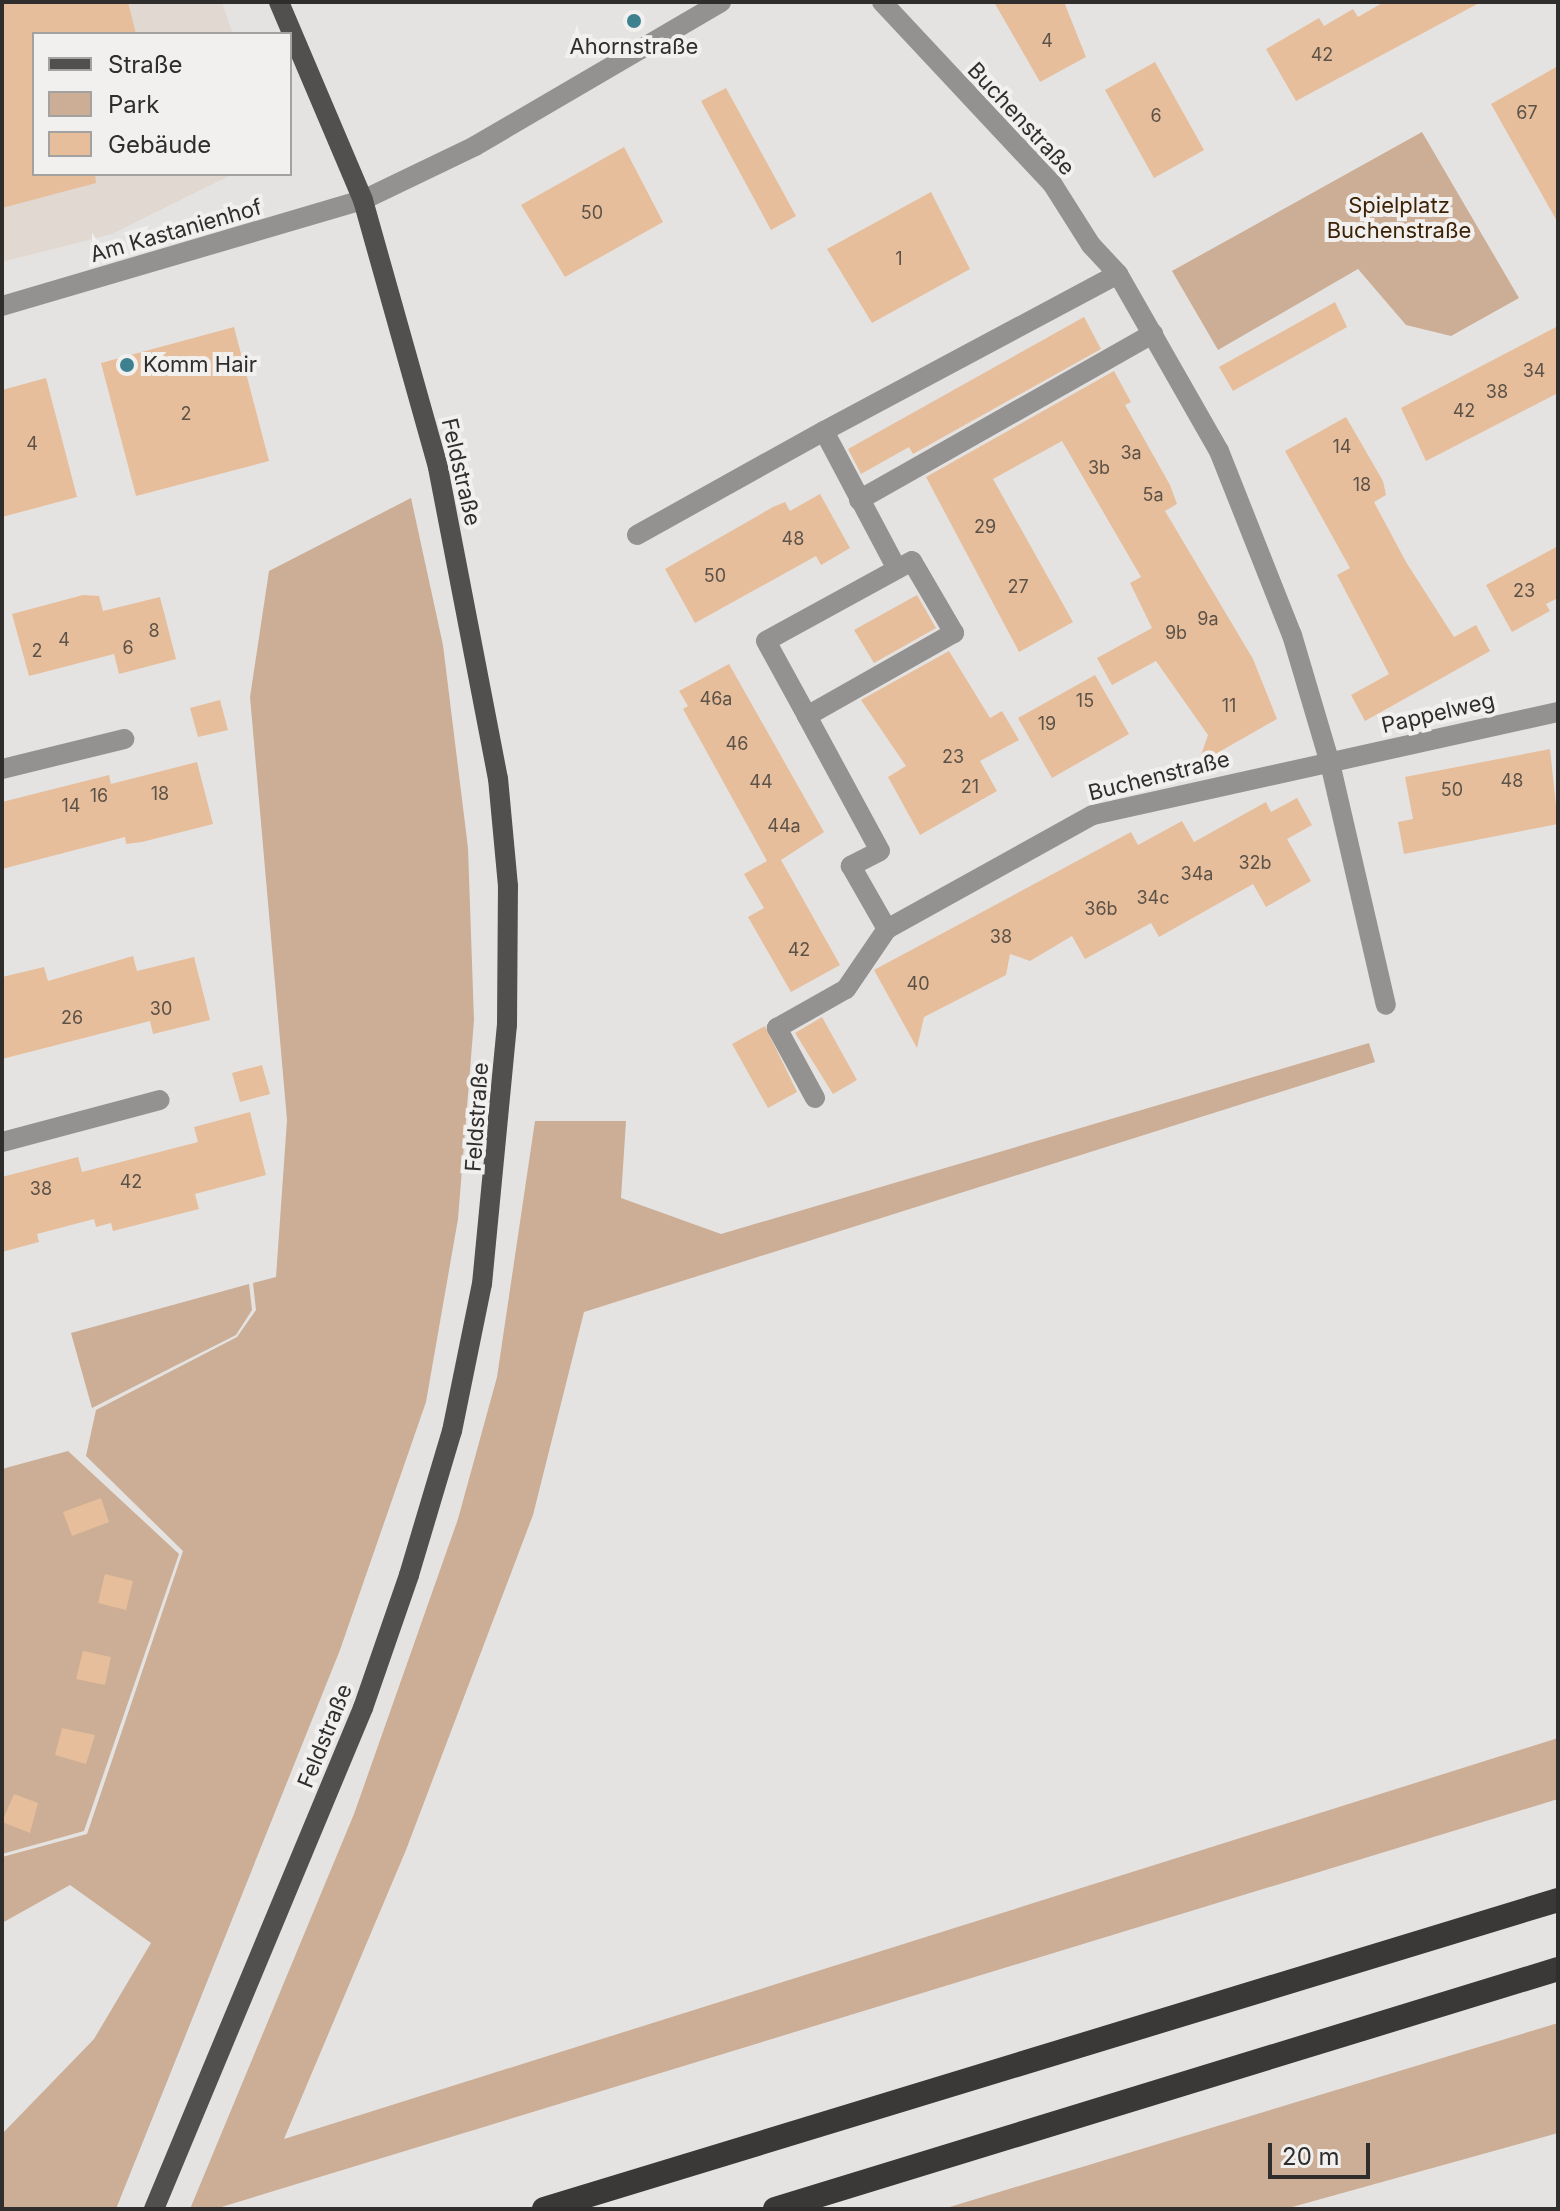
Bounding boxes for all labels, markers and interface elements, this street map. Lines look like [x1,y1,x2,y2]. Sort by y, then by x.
marker: Ahornstraße [625,12,643,30]
house number: 4 [1041,30,1053,52]
legend [32,32,292,176]
place label: Ahornstraße [570,34,698,60]
house number: 42 [1311,44,1333,66]
text: Straße [108,50,183,79]
street label: Buchenstraße [962,57,1080,181]
text: Park [108,90,159,119]
house number: 67 [1516,102,1538,124]
house number: 6 [1150,105,1162,127]
text: Gebäude [108,130,211,159]
park label: Spielplatz Buchenstraße [1327,192,1471,244]
street label: Am Kastanienhof [87,194,265,268]
house number: 50 [581,202,603,224]
house number: 1 [895,248,903,270]
place label: Komm Hair [143,352,257,378]
marker: Komm Hair [118,356,136,374]
house number: 34 [1523,360,1545,382]
house number: 38 [1486,381,1508,403]
house number: 42 [1453,400,1475,422]
house number: 2 [181,403,191,425]
street label: Feldstraße [436,416,486,528]
house number: 4 [26,433,38,455]
house number: 14 [1333,436,1351,458]
house number: 3a [1120,442,1142,464]
house number: 3b [1088,457,1110,479]
house number: 18 [1353,474,1371,496]
house number: 5a [1142,484,1164,506]
house number: 29 [974,516,996,538]
house number: 48 [782,528,804,550]
house number: 50 [704,565,726,587]
house number: 27 [1007,576,1029,598]
house number: 23 [1513,580,1535,602]
house number: 9a [1197,608,1219,630]
house number: 8 [148,620,160,642]
house number: 9b [1165,622,1187,644]
house number: 4 [58,629,70,651]
house number: 6 [122,637,134,659]
house number: 2 [32,640,42,662]
street label: Pappelweg [1379,687,1497,739]
house number: 46a [700,688,732,710]
house number: 15 [1076,690,1094,712]
house number: 11 [1222,695,1236,717]
house number: 19 [1038,713,1056,735]
house number: 46 [726,733,748,755]
house number: 23 [942,746,964,768]
street label: Buchenstraße [1086,746,1232,806]
house number: 48 [1501,770,1523,792]
house number: 44 [749,771,773,793]
house number: 21 [961,776,979,798]
house number: 50 [1441,779,1463,801]
house number: 18 [151,783,169,805]
house number: 16 [90,785,108,807]
house number: 14 [62,795,80,817]
house number: 44a [767,815,801,837]
house number: 32b [1238,852,1272,874]
house number: 34a [1181,863,1213,885]
house number: 34c [1136,887,1170,909]
house number: 36b [1084,898,1118,920]
house number: 38 [990,926,1012,948]
house number: 42 [788,939,810,961]
house number: 40 [907,973,929,995]
house number: 30 [150,998,172,1020]
house number: 26 [61,1007,83,1029]
street label: Feldstraße [460,1061,494,1173]
house number: 42 [120,1171,142,1193]
house number: 38 [30,1178,52,1200]
street label: Feldstraße [292,1680,358,1792]
scale bar [1272,2127,1374,2177]
text: 20 m [1282,2142,1340,2171]

